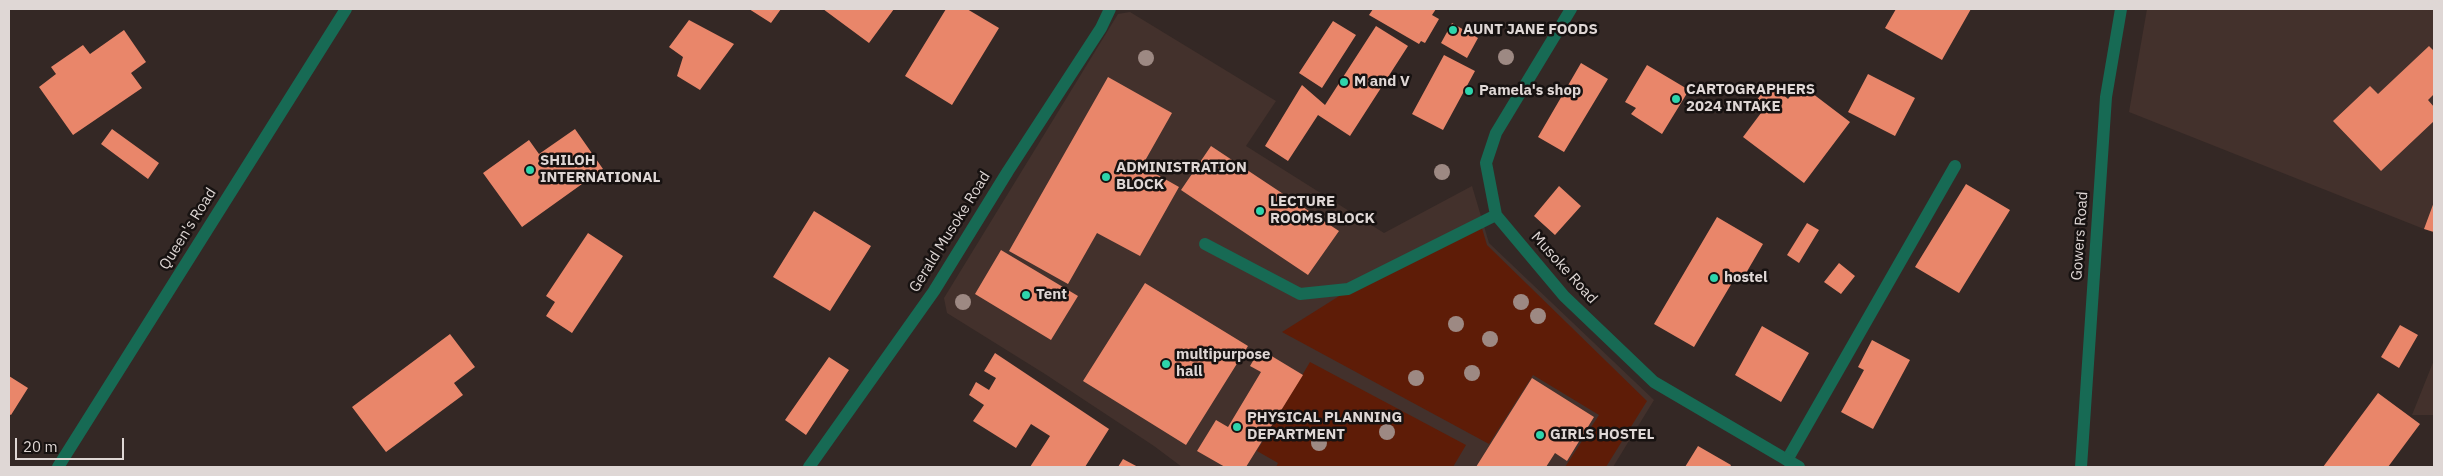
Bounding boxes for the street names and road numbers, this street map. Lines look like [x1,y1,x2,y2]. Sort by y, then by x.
street label: Gerald Musoke Road [906,168,994,296]
street label: Queen's Road [156,185,220,273]
street label: Gowers Road [2068,191,2092,281]
street label: Musoke Road [1527,228,1601,308]

